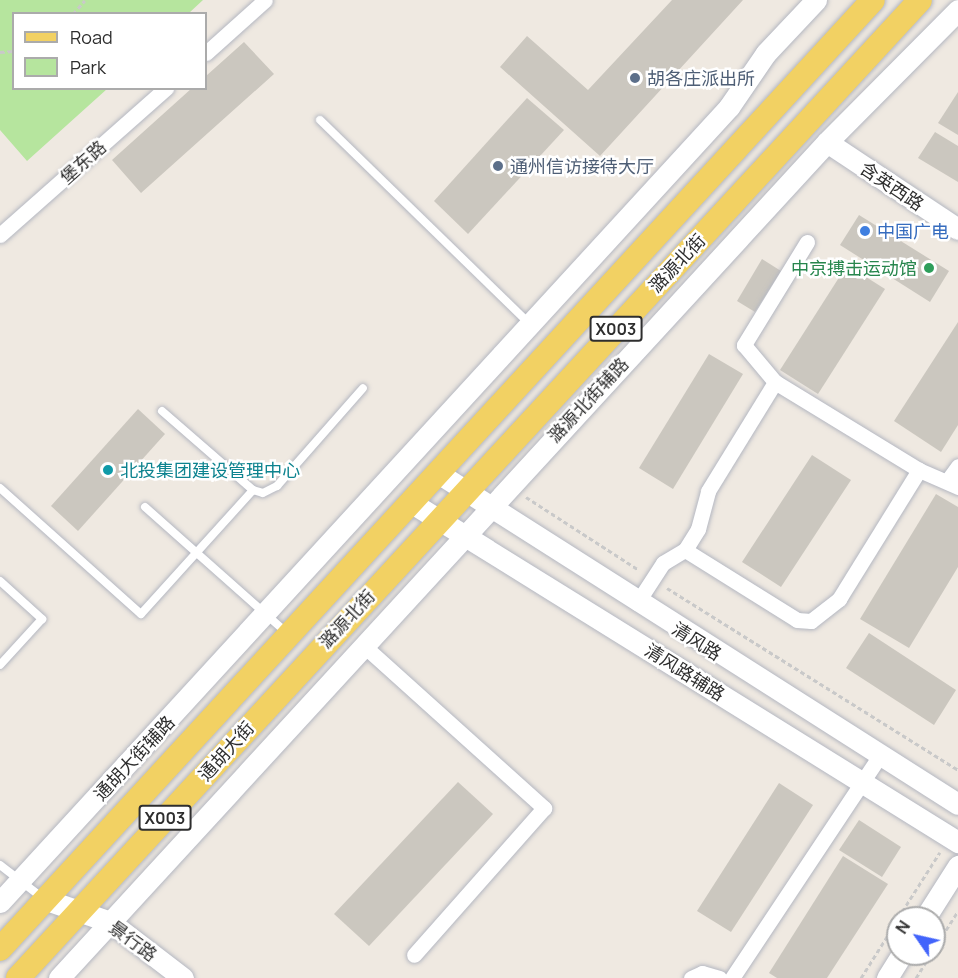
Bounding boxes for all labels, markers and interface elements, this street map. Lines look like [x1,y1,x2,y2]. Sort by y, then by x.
legend [12,12,207,90]
text: Road [70,25,113,49]
text: Park [70,55,106,79]
place label: 胡各庄派出所 [647,67,755,89]
marker: 胡各庄派出所 [628,71,642,85]
street label: 堡东路 [56,136,110,188]
place label: 通州信访接待大厅 [510,155,654,177]
street label: 含英西路 [856,157,928,215]
marker: 通州信访接待大厅 [491,159,505,173]
place label: 中国广电 [877,220,949,242]
marker: 中国广电 [858,224,872,238]
street label: 潞源北街 [645,229,709,297]
place label: 中京搏击运动馆 [791,257,917,279]
marker: 中京搏击运动馆 [922,261,936,275]
road number: X003 [589,316,643,342]
street label: 潞源北街辅路 [543,353,633,447]
place label: 北投集团建设管理中心 [120,459,300,481]
marker: 北投集团建设管理中心 [101,463,115,477]
street label: 潞源北街 [315,585,379,653]
street label: 清风路 [668,618,726,664]
street label: 清风路辅路 [641,639,729,705]
street label: 通胡大街辅路 [89,711,179,805]
street label: 通胡大街 [194,717,258,785]
road number: X003 [138,805,192,831]
north arrow [886,906,946,966]
street label: 景行路 [105,916,161,966]
text: N [890,916,915,938]

